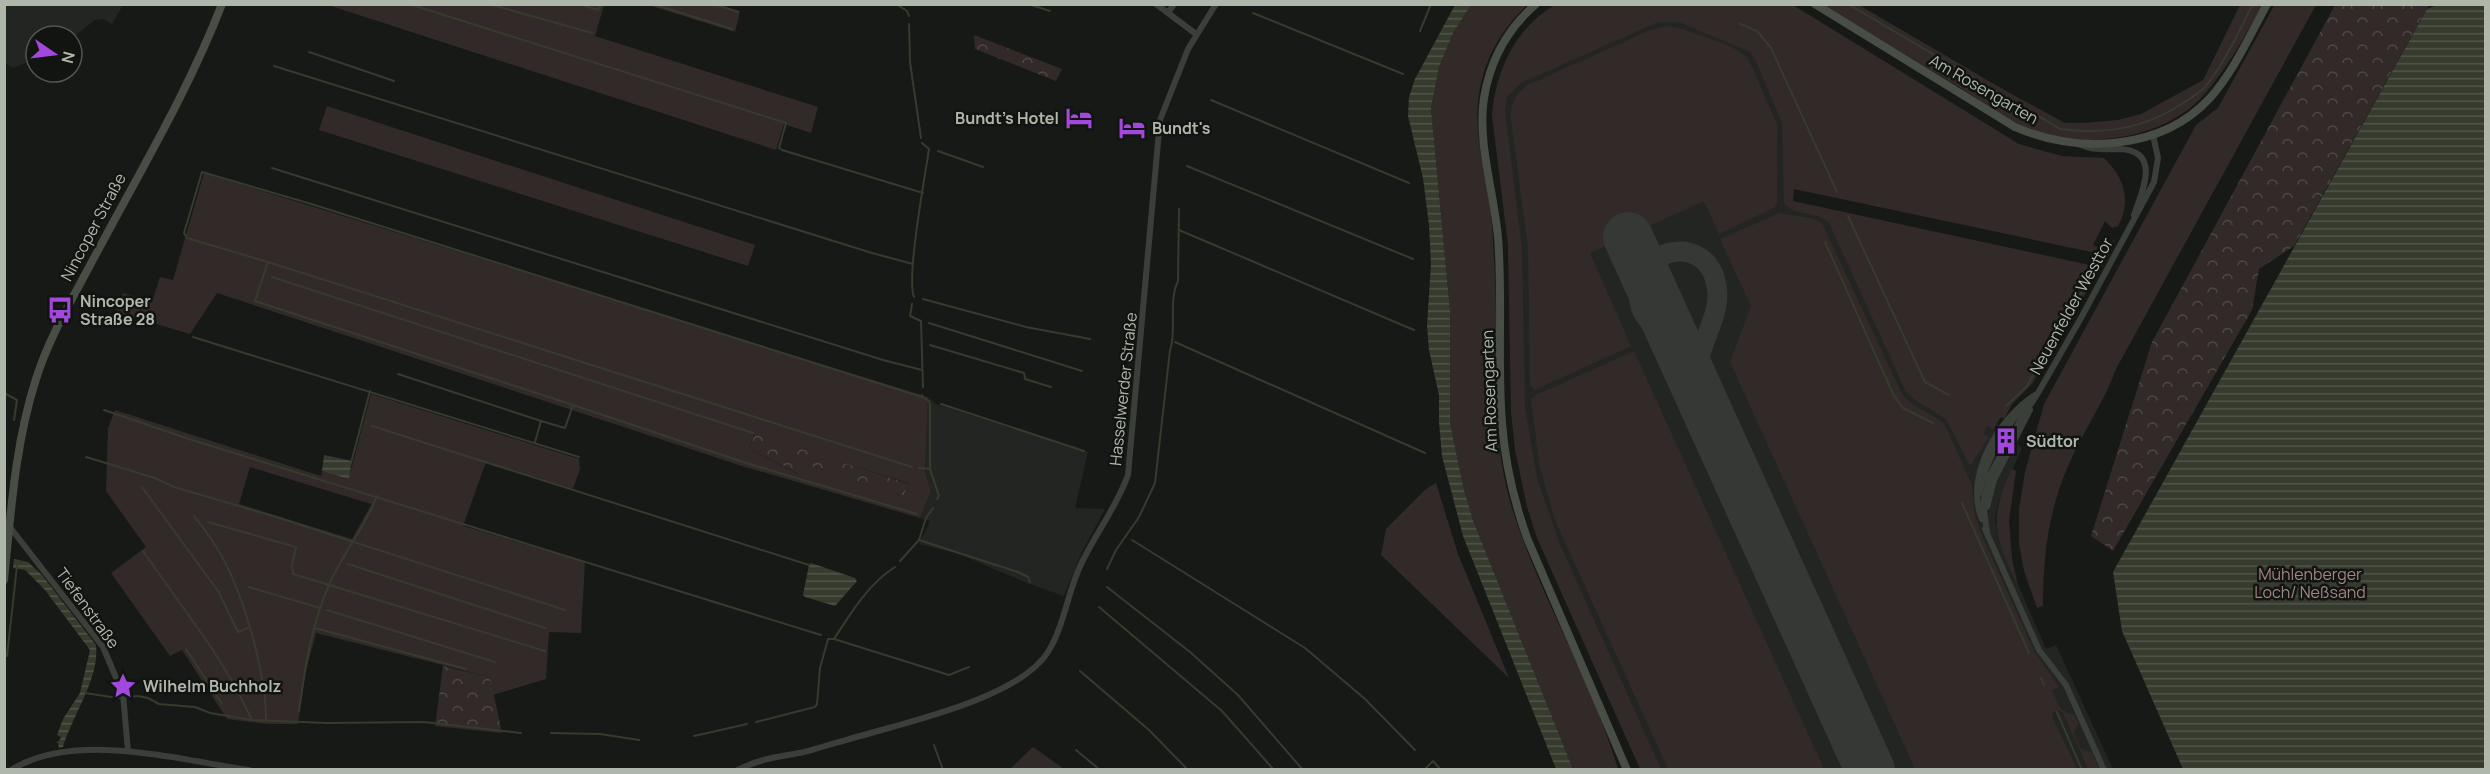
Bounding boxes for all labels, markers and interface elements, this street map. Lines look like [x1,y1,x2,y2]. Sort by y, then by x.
north arrow [24,24,84,84]
text: N [56,49,81,66]
street label: Am Rosengarten [1926,49,2042,129]
hotel icon: Bundt's Hotel [1064,103,1094,133]
place label: Bundt's Hotel [955,107,1059,129]
hotel icon: Bundt's [1117,113,1147,143]
place label: Bundt's [1152,117,1211,139]
street label: Nincoper Straße [55,169,131,285]
street label: Neuenfelder Westtor [2024,233,2118,378]
place label: Nincoper Straße 28 [80,290,155,330]
bus stop icon: Nincoper Straße 28 [45,295,75,325]
street label: Hasselwerder Straße [1104,311,1142,467]
street label: Am Rosengarten [1476,330,1502,452]
building icon: Südtor [1991,426,2021,456]
place label: Südtor [2026,430,2079,452]
street label: Tiefenstraße [51,563,125,653]
park label: Mühlenberger Loch/ Neßsand [2254,563,2366,603]
place icon: Wilhelm Buchholz [108,671,138,701]
place label: Wilhelm Buchholz [143,675,281,697]

